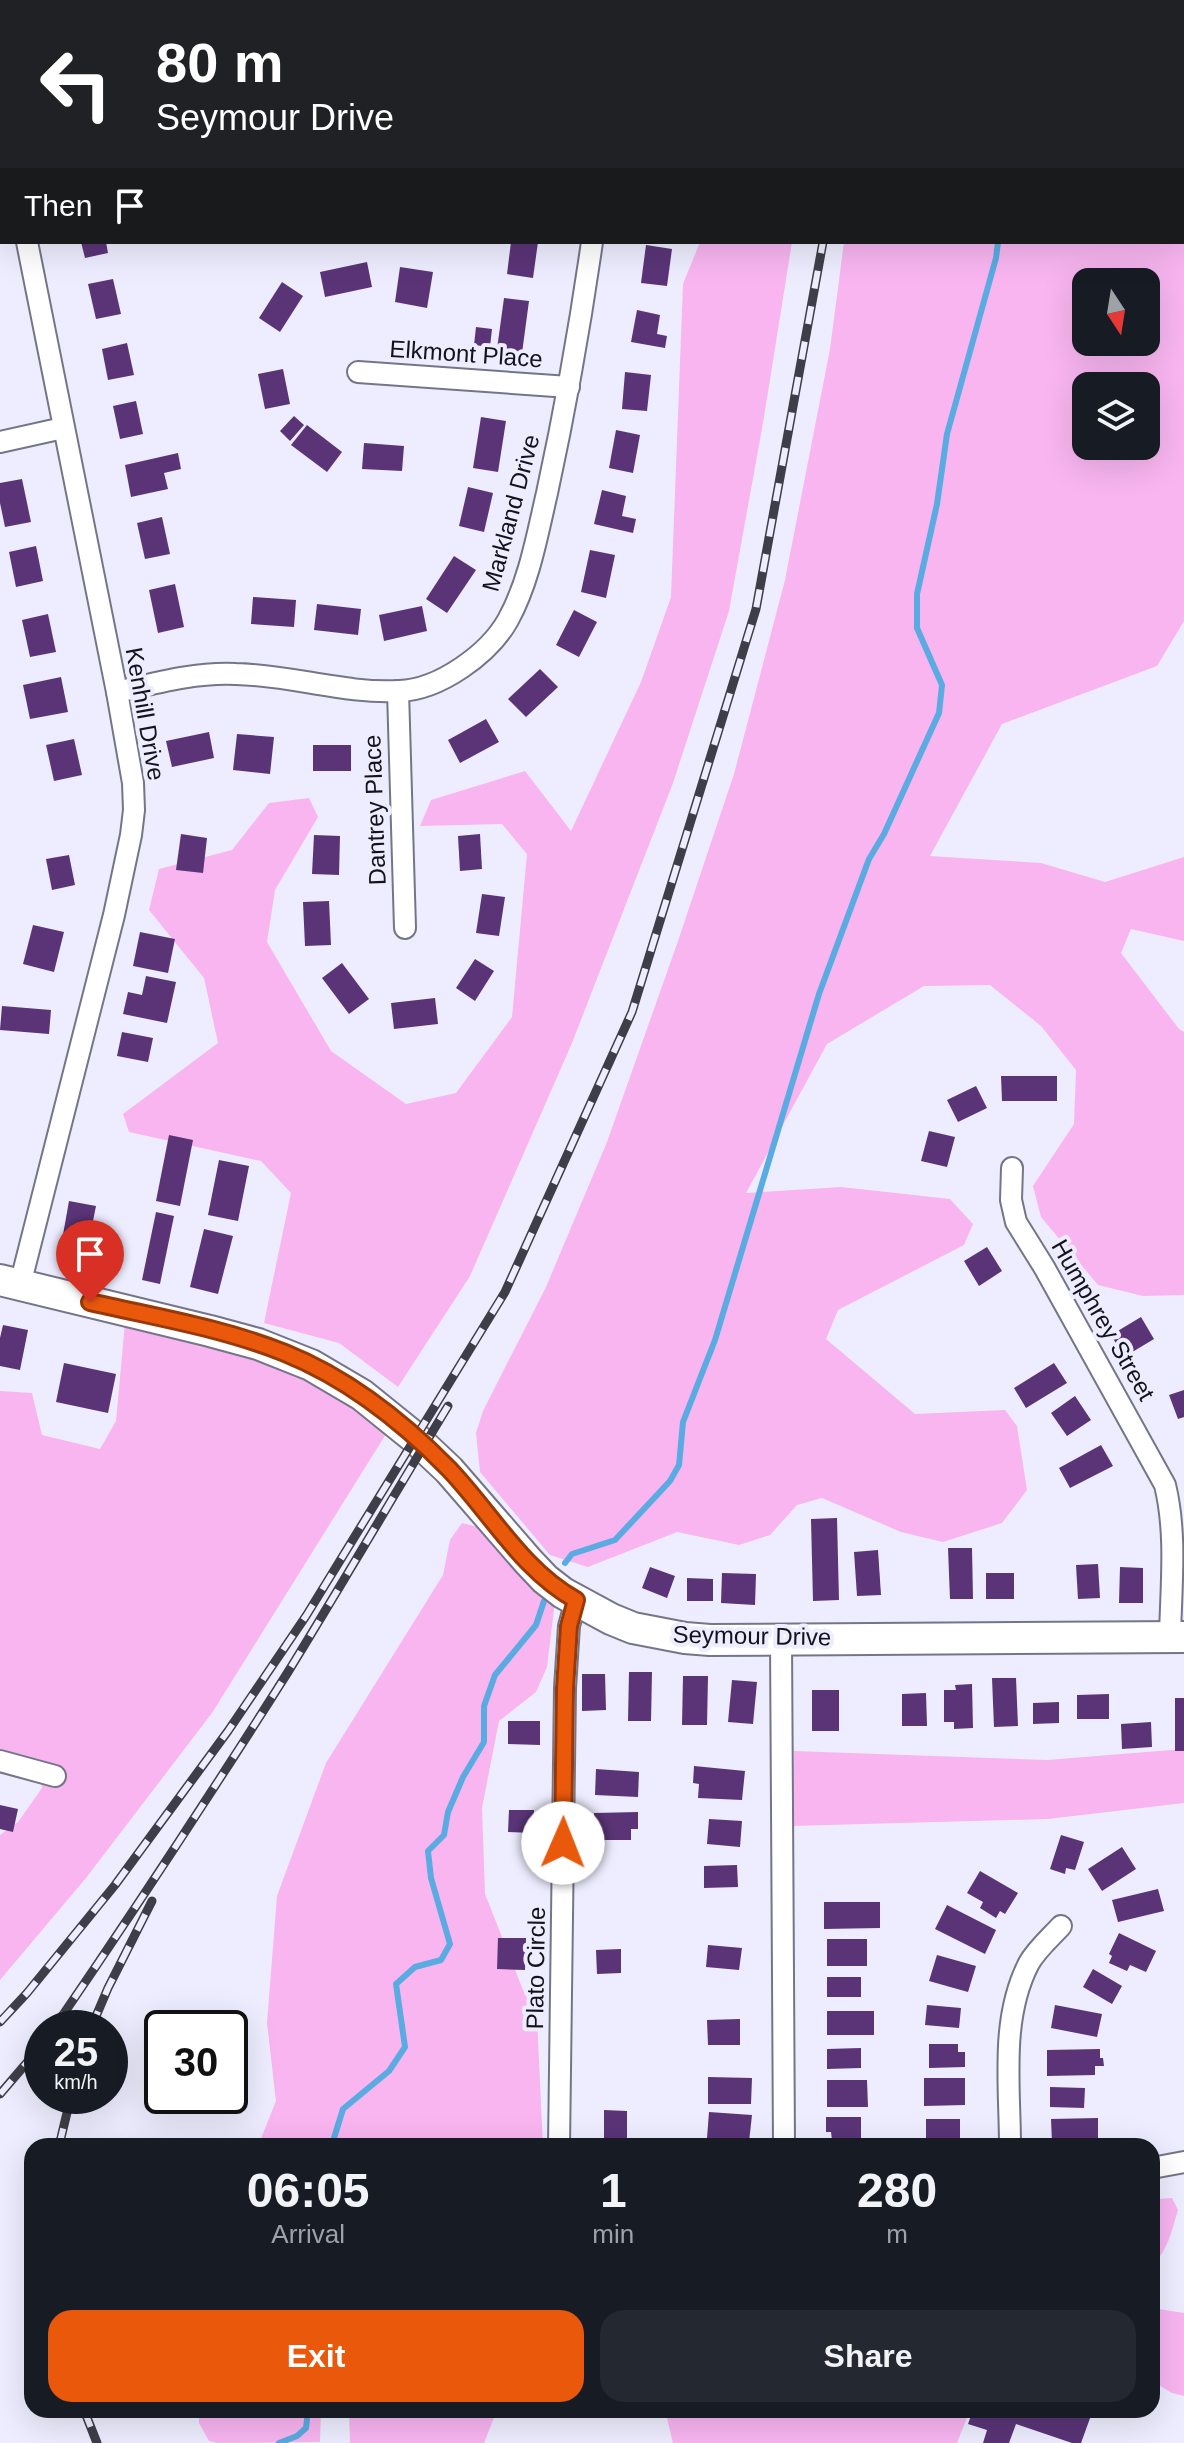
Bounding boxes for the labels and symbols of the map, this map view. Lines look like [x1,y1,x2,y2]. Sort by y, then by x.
north arrow [1072,268,1160,356]
street label: Elkmont Place [389,335,543,372]
street label: Markland Drive [477,431,544,594]
street label: Kenhill Drive [121,645,170,783]
street label: Dantrey Place [358,734,391,886]
pin [56,1220,124,1302]
street label: Humphrey Street [1046,1234,1161,1405]
street label: Seymour Drive [672,1621,832,1650]
position arrow [521,1801,605,1885]
street label: Plato Circle [521,1906,550,2030]
speed limit sign: 30 [144,2010,248,2114]

